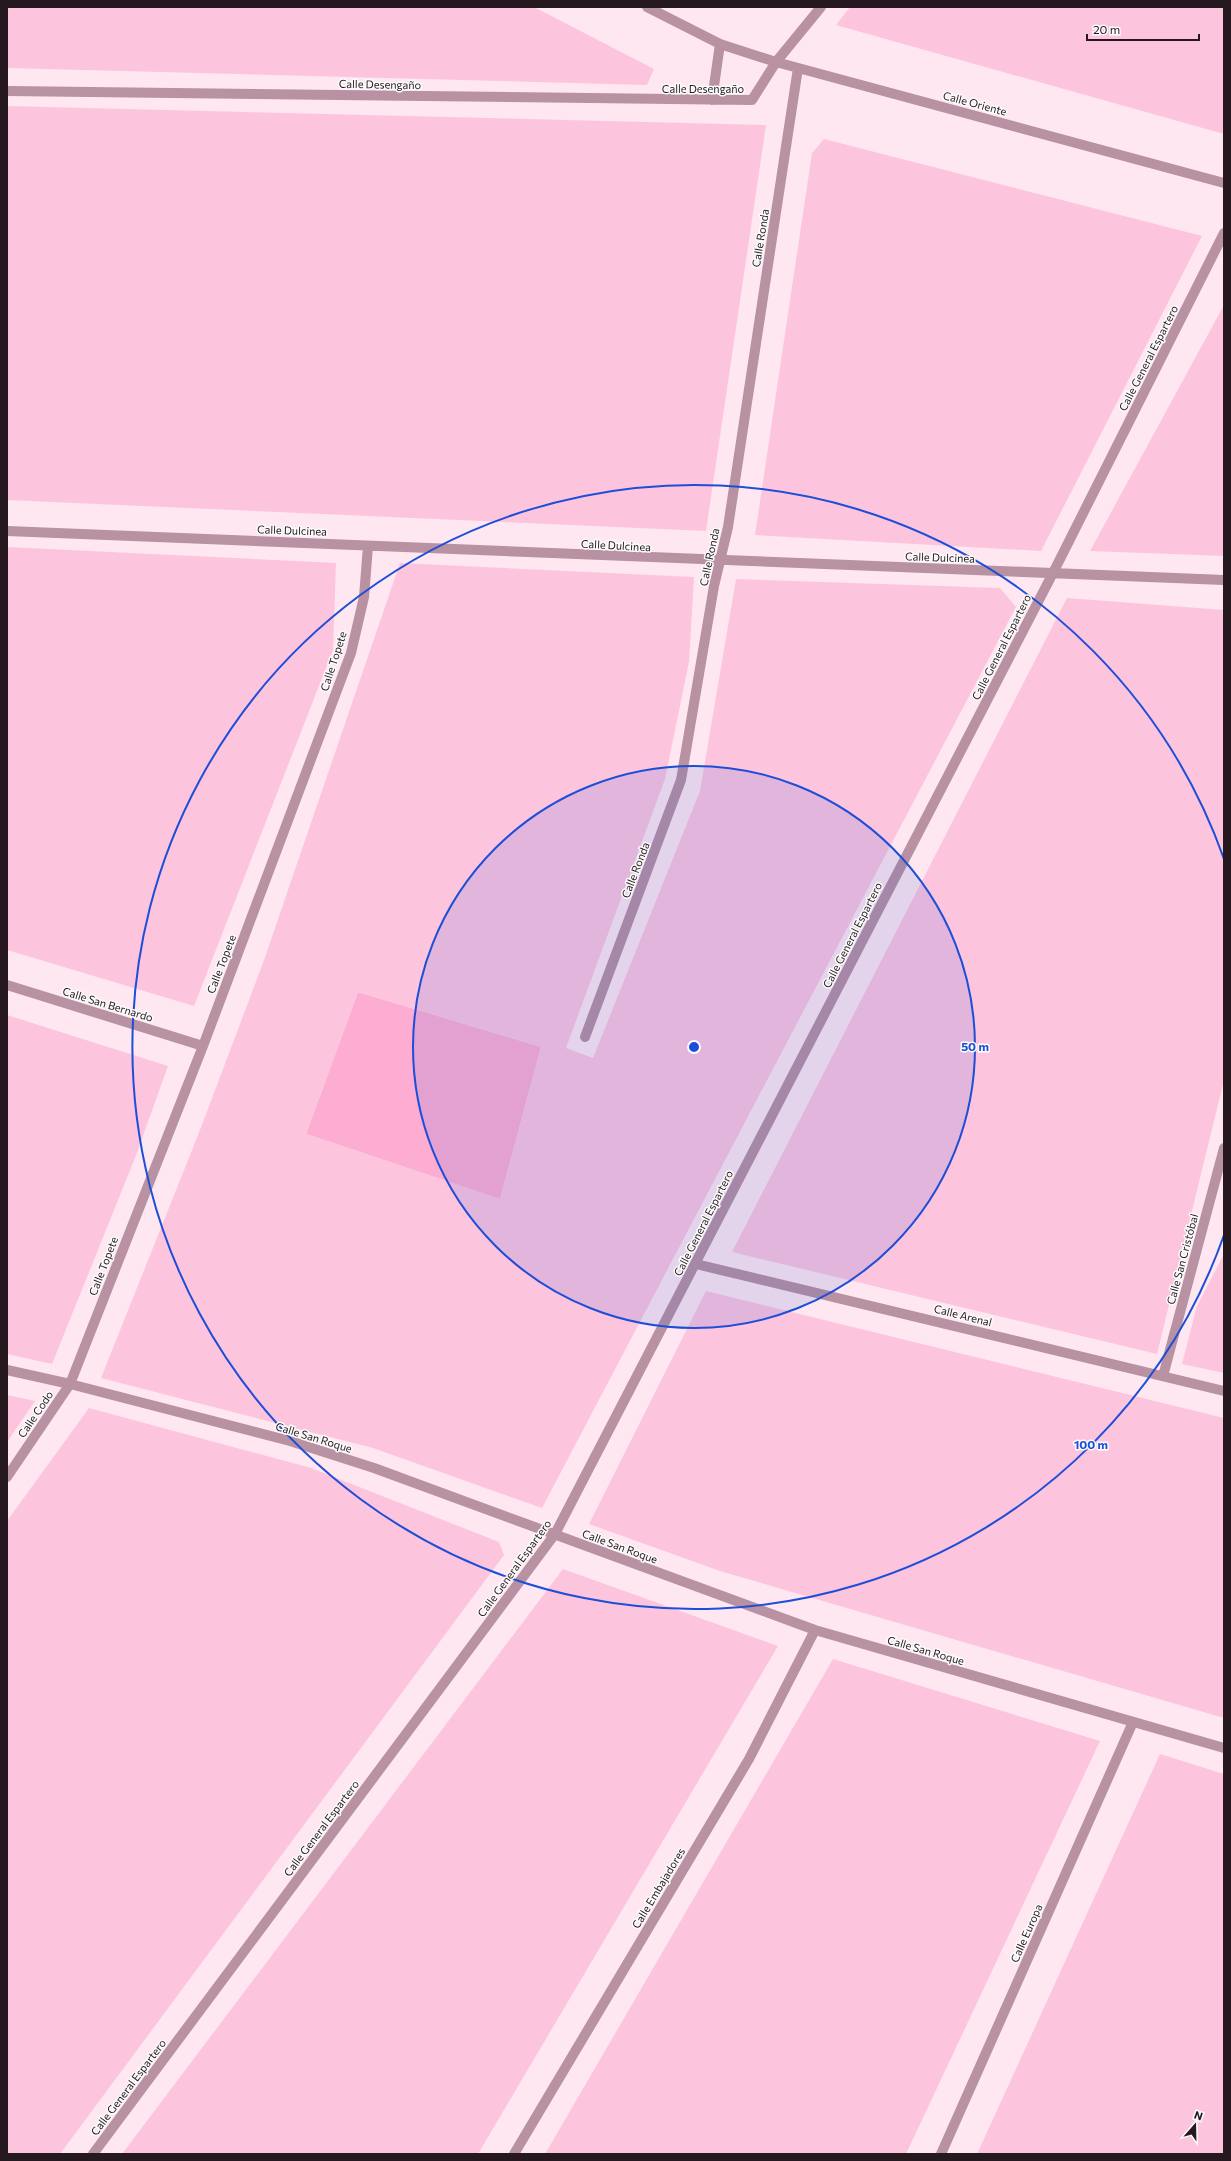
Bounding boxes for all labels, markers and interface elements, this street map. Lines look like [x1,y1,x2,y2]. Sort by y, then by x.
scale bar [1087,16,1199,42]
text: 20 m [1093,22,1120,36]
street label: Calle Desengaño [339,77,422,91]
street label: Calle Desengaño [662,82,745,95]
street label: Calle Oriente [942,88,1008,118]
street label: Calle Ronda [749,208,771,268]
street label: Calle General Espartero [1116,303,1181,413]
street label: Calle Dulcinea [257,522,327,538]
street label: Calle Ronda [697,527,721,587]
street label: Calle Dulcinea [581,537,651,553]
street label: Calle Dulcinea [905,549,975,565]
street label: Calle General Espartero [969,592,1034,702]
street label: Calle Topete [317,629,349,693]
street label: Calle Ronda [618,840,652,900]
street label: Calle General Espartero [820,880,885,990]
street label: Calle Topete [204,933,238,995]
street label: Calle San Bernardo [61,984,155,1024]
text: 50 m [961,1039,989,1053]
centre of rings [687,1040,701,1054]
street label: Calle General Espartero [671,1168,736,1278]
street label: Calle San Cristóbal [1164,1212,1200,1306]
street label: Calle Topete [86,1235,120,1297]
street label: Calle Arenal [933,1302,993,1328]
street label: Calle Codo [15,1388,56,1440]
street label: Calle San Roque [274,1419,354,1455]
text: 100 m [1074,1437,1108,1451]
street label: Calle General Espartero [474,1517,554,1619]
street label: Calle San Roque [580,1526,660,1566]
street label: Calle San Roque [886,1633,966,1667]
street label: Calle General Espartero [281,1777,362,1879]
street label: Calle Embajadores [629,1845,687,1931]
street label: Calle Europa [1007,1902,1045,1964]
street label: Calle General Espartero [88,2036,169,2138]
north arrow [1175,2105,1215,2145]
text: N [1192,2108,1205,2123]

